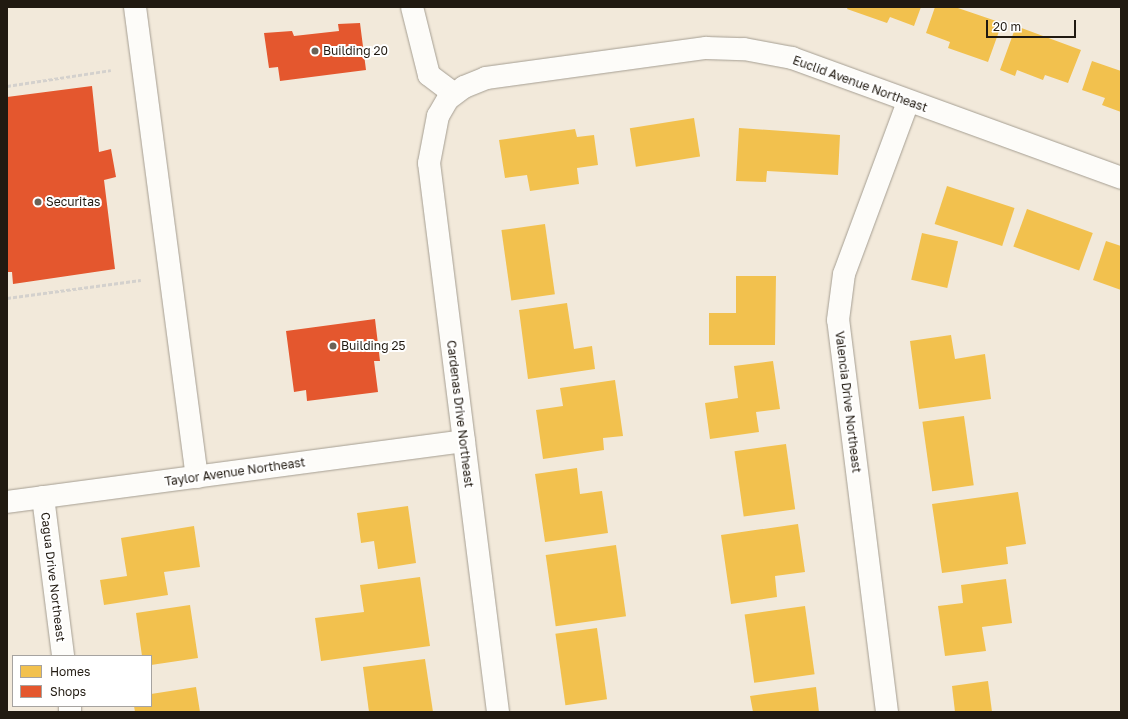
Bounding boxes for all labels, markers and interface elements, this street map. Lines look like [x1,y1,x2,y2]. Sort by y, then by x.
scale bar [988,12,1078,38]
text: 20 m [993,19,1021,34]
place label: Building 20 [323,44,388,58]
marker: Building 20 [310,46,320,56]
street label: Euclid Avenue Northeast [791,53,929,115]
place label: Securitas [46,195,100,209]
marker: Securitas [33,197,43,207]
street label: Valencia Drive Northeast [832,330,864,474]
place label: Building 25 [341,339,406,353]
street label: Cardenas Drive Northeast [444,339,476,489]
marker: Building 25 [328,341,338,351]
street label: Taylor Avenue Northeast [164,455,306,489]
street label: Cagua Drive Northeast [38,511,68,643]
legend [12,655,152,707]
text: Homes [50,664,90,679]
text: Shops [50,684,86,699]

